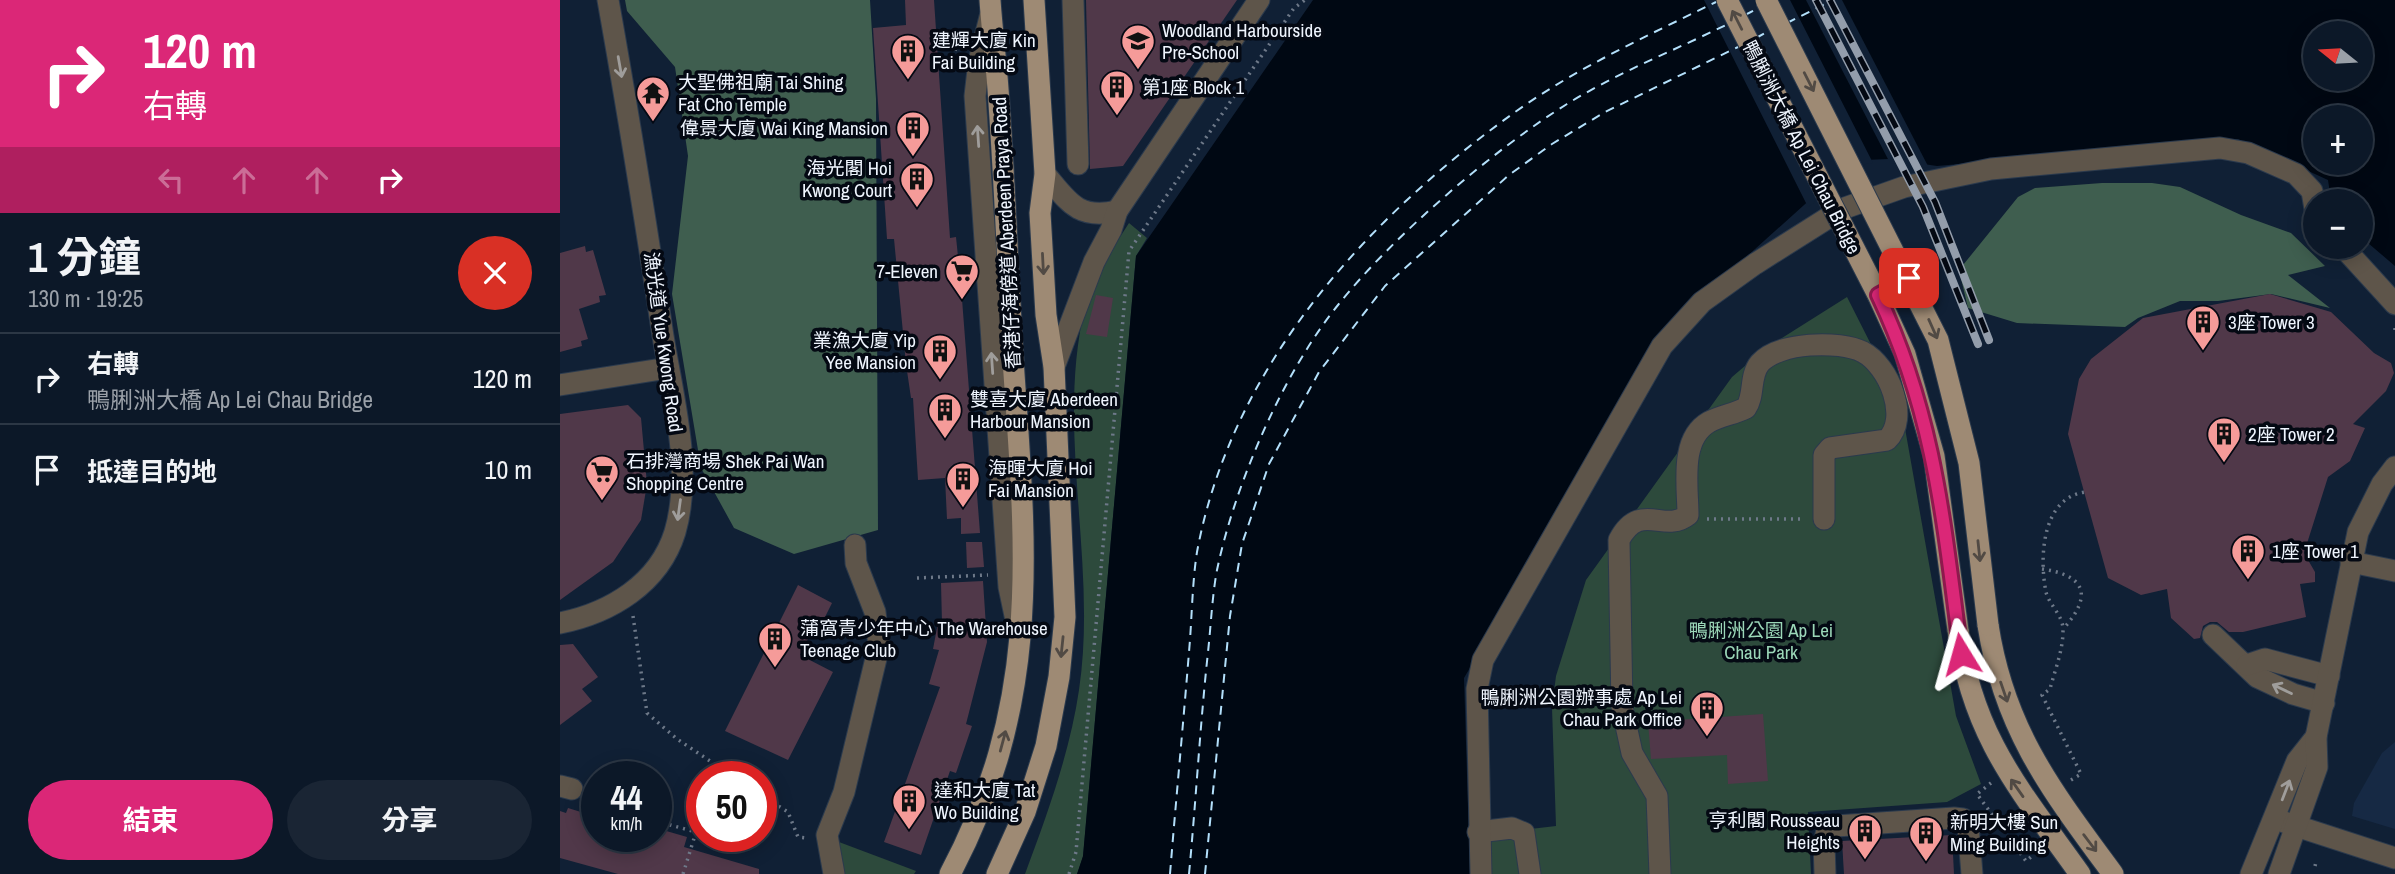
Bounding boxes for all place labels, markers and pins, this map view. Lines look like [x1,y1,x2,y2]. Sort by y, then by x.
place label: Woodland Harbourside Pre-School [1162,17,1322,65]
school or university icon: Woodland Harbourside Pre-School [1119,22,1157,71]
place label: 建輝大廈 Kin Fai Building [932,27,1036,75]
building icon: 建輝大廈 Kin Fai Building [889,32,927,81]
building icon: 第1座 Block 1 [1098,68,1136,117]
place label: 大聖佛祖廟 Tai Shing Fat Cho Temple [678,69,844,117]
temple icon: 大聖佛祖廟 Tai Shing Fat Cho Temple [634,74,672,123]
place label: 第1座 Block 1 [1142,74,1244,100]
building icon: 偉景大廈 Wai King Mansion [894,109,932,158]
place label: 偉景大廈 Wai King Mansion [680,115,888,141]
place label: 海光閣 Hoi Kwong Court [802,155,893,203]
building icon: 海光閣 Hoi Kwong Court [898,160,936,209]
pin [1879,248,1939,308]
supermarket icon: 7-Eleven [943,252,981,301]
place label: 7-Eleven [877,258,938,284]
building icon: 3座 Tower 3 [2184,303,2222,352]
place label: 3座 Tower 3 [2228,309,2315,335]
place label: 業漁大廈 Yip Yee Mansion [813,327,916,375]
building icon: 業漁大廈 Yip Yee Mansion [921,332,959,381]
place label: 雙喜大廈 Aberdeen Harbour Mansion [970,386,1118,434]
building icon: 雙喜大廈 Aberdeen Harbour Mansion [926,391,964,440]
building icon: 2座 Tower 2 [2205,415,2243,464]
place label: 2座 Tower 2 [2248,421,2335,447]
place label: 石排灣商場 Shek Pai Wan Shopping Centre [626,448,824,496]
supermarket icon: 石排灣商場 Shek Pai Wan Shopping Centre [583,453,621,502]
place label: 海暉大廈 Hoi Fai Mansion [988,455,1093,503]
building icon: 海暉大廈 Hoi Fai Mansion [944,460,982,509]
building icon: 1座 Tower 1 [2229,532,2267,581]
place label: 1座 Tower 1 [2272,538,2359,564]
place label: 蒲窩青少年中心 The Warehouse Teenage Club [800,615,1048,663]
building icon: 蒲窩青少年中心 The Warehouse Teenage Club [756,620,794,669]
place label: 鴨脷洲公園辦事處 Ap Lei Chau Park Office [1481,684,1682,732]
building icon: 鴨脷洲公園辦事處 Ap Lei Chau Park Office [1688,689,1726,738]
place label: 達和大廈 Tat Wo Building [934,777,1036,825]
building icon: 達和大廈 Tat Wo Building [890,782,928,831]
place label: 亨利閣 Rousseau Heights [1709,807,1840,855]
place label: 新明大樓 Sun Ming Building [1950,809,2058,857]
building icon: 亨利閣 Rousseau Heights [1846,812,1884,861]
building icon: 新明大樓 Sun Ming Building [1907,814,1945,863]

